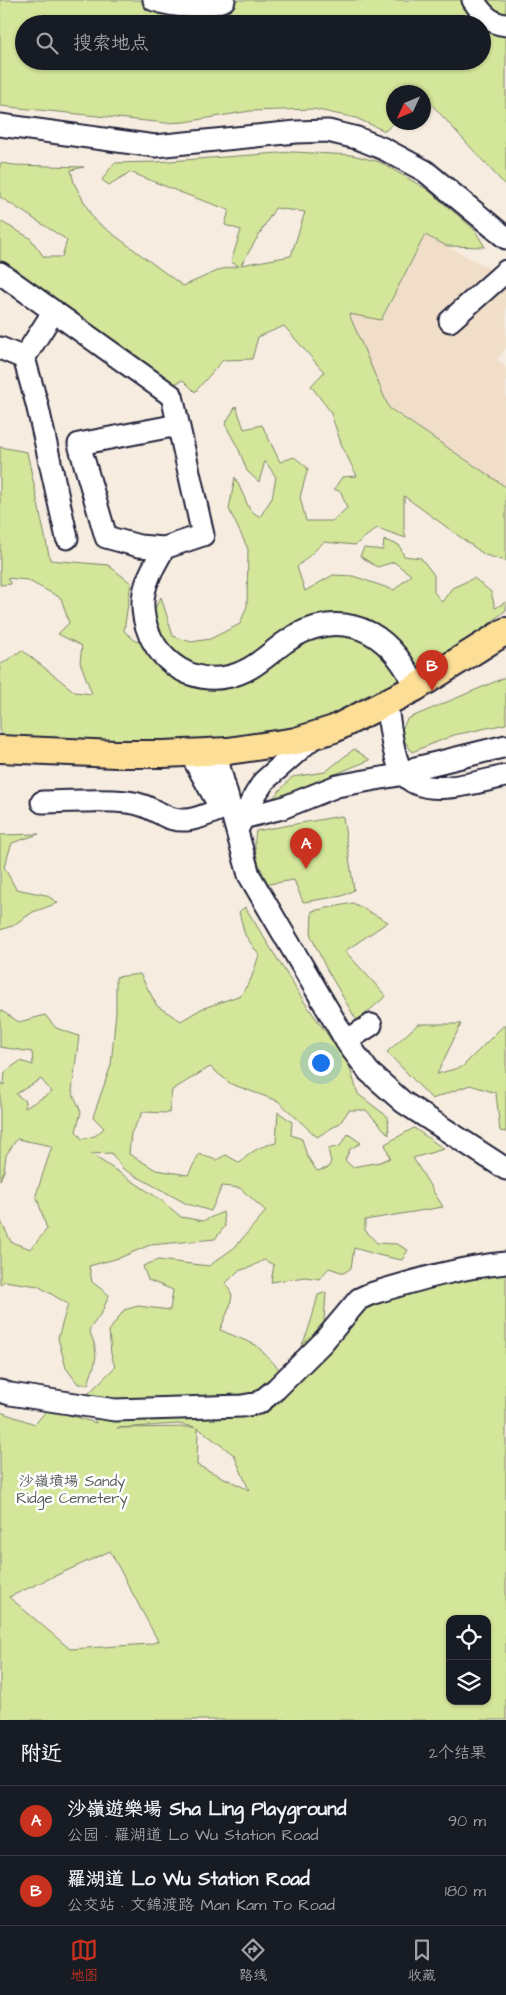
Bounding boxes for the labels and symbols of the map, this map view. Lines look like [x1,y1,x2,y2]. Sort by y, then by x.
north arrow [386,85,431,130]
pin: B [416,650,448,691]
pin: A [290,828,322,869]
your location [308,1050,334,1076]
park label: 沙嶺墳場 Sandy Ridge Cemetery [16,1471,128,1510]

